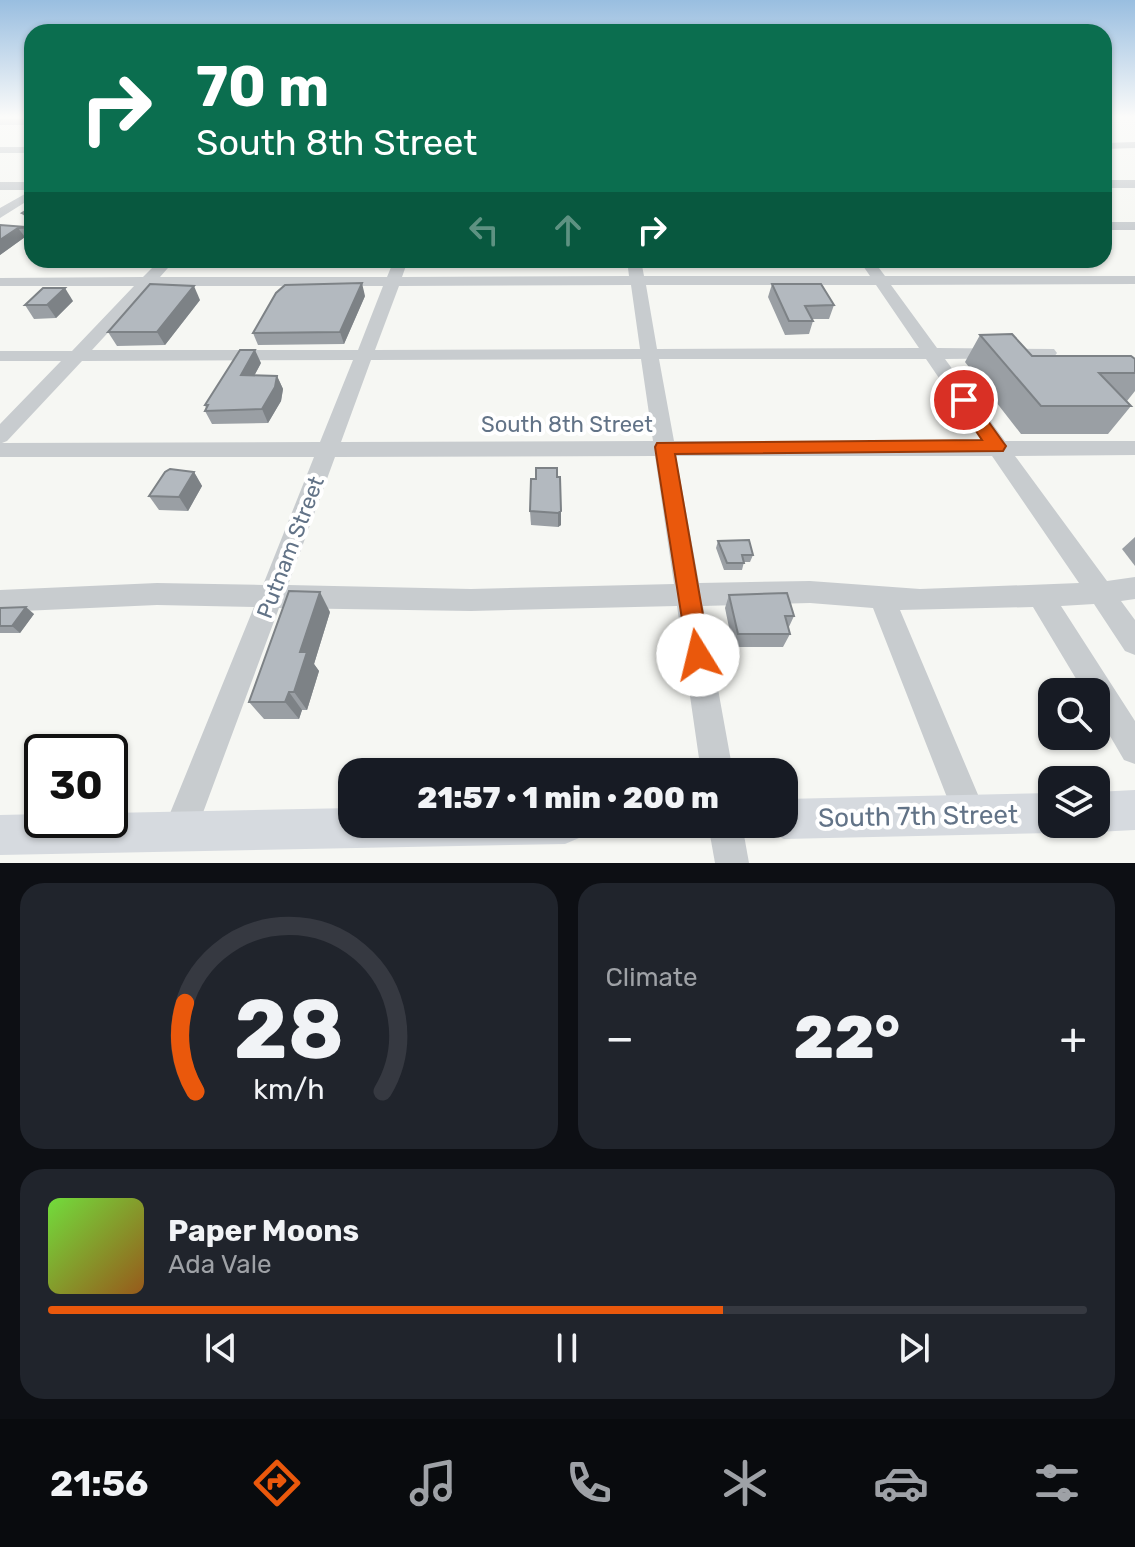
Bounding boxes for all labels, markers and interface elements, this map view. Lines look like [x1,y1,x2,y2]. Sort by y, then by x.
text: 70 m [196,54,329,120]
icon: right [64,56,168,160]
text: South 8th Street [196,121,477,164]
icon: left [462,208,506,252]
icon: ahead [546,208,590,252]
icon: right [630,208,674,252]
pin [930,366,998,434]
icon: arrive [942,378,986,422]
street label: South 8th Street [481,411,653,438]
street label: Putnam Street [251,472,330,622]
position arrow [656,613,740,697]
map controls [1038,678,1110,838]
button: search [1038,678,1110,750]
speed limit sign: 30 [24,734,128,838]
button: layers [1038,766,1110,838]
text: 21:57 · 1 min · 200 m [417,780,719,816]
street label: South 7th Street [818,799,1018,834]
text: Climate [606,962,698,993]
text: 28 [234,980,344,1079]
text: 22° [794,1002,900,1073]
text: − [606,1012,634,1064]
text: + [1060,1012,1087,1064]
text: km/h [253,1072,324,1106]
text: Paper Moons [168,1213,359,1249]
text: Ada Vale [168,1249,272,1280]
icon: previous [199,1326,243,1370]
icon: pause [545,1326,589,1370]
icon: next [892,1326,936,1370]
icon: directions [249,1455,305,1511]
icon: music [405,1455,461,1511]
icon: phone [561,1455,617,1511]
icon: climate [717,1455,773,1511]
icon: car [873,1455,929,1511]
icon: filters [1029,1455,1085,1511]
text: 21:56 [50,1462,149,1505]

